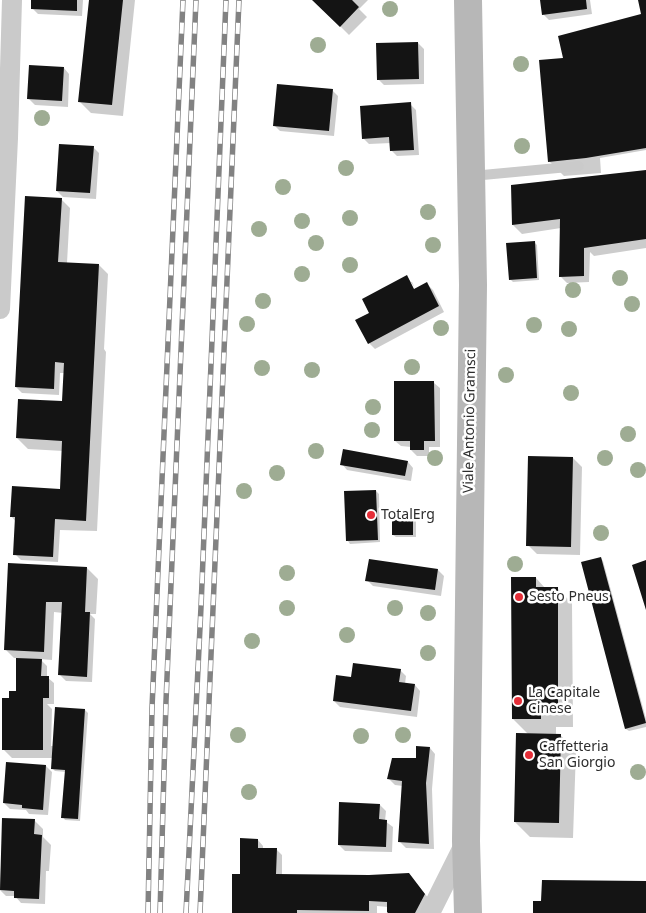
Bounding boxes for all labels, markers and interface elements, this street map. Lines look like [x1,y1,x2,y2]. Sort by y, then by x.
street label: Viale Antonio Gramsci [460,349,480,493]
place label: TotalErg [381,507,435,523]
marker: TotalErg [365,509,377,521]
place label: Sesto Pneus [529,589,609,605]
marker: Sesto Pneus [513,591,525,603]
place label: La Capitale Cinese [528,685,600,718]
marker: La Capitale Cinese [512,695,524,707]
place label: Caffetteria San Giorgio [539,739,615,772]
marker: Caffetteria San Giorgio [523,749,535,761]

